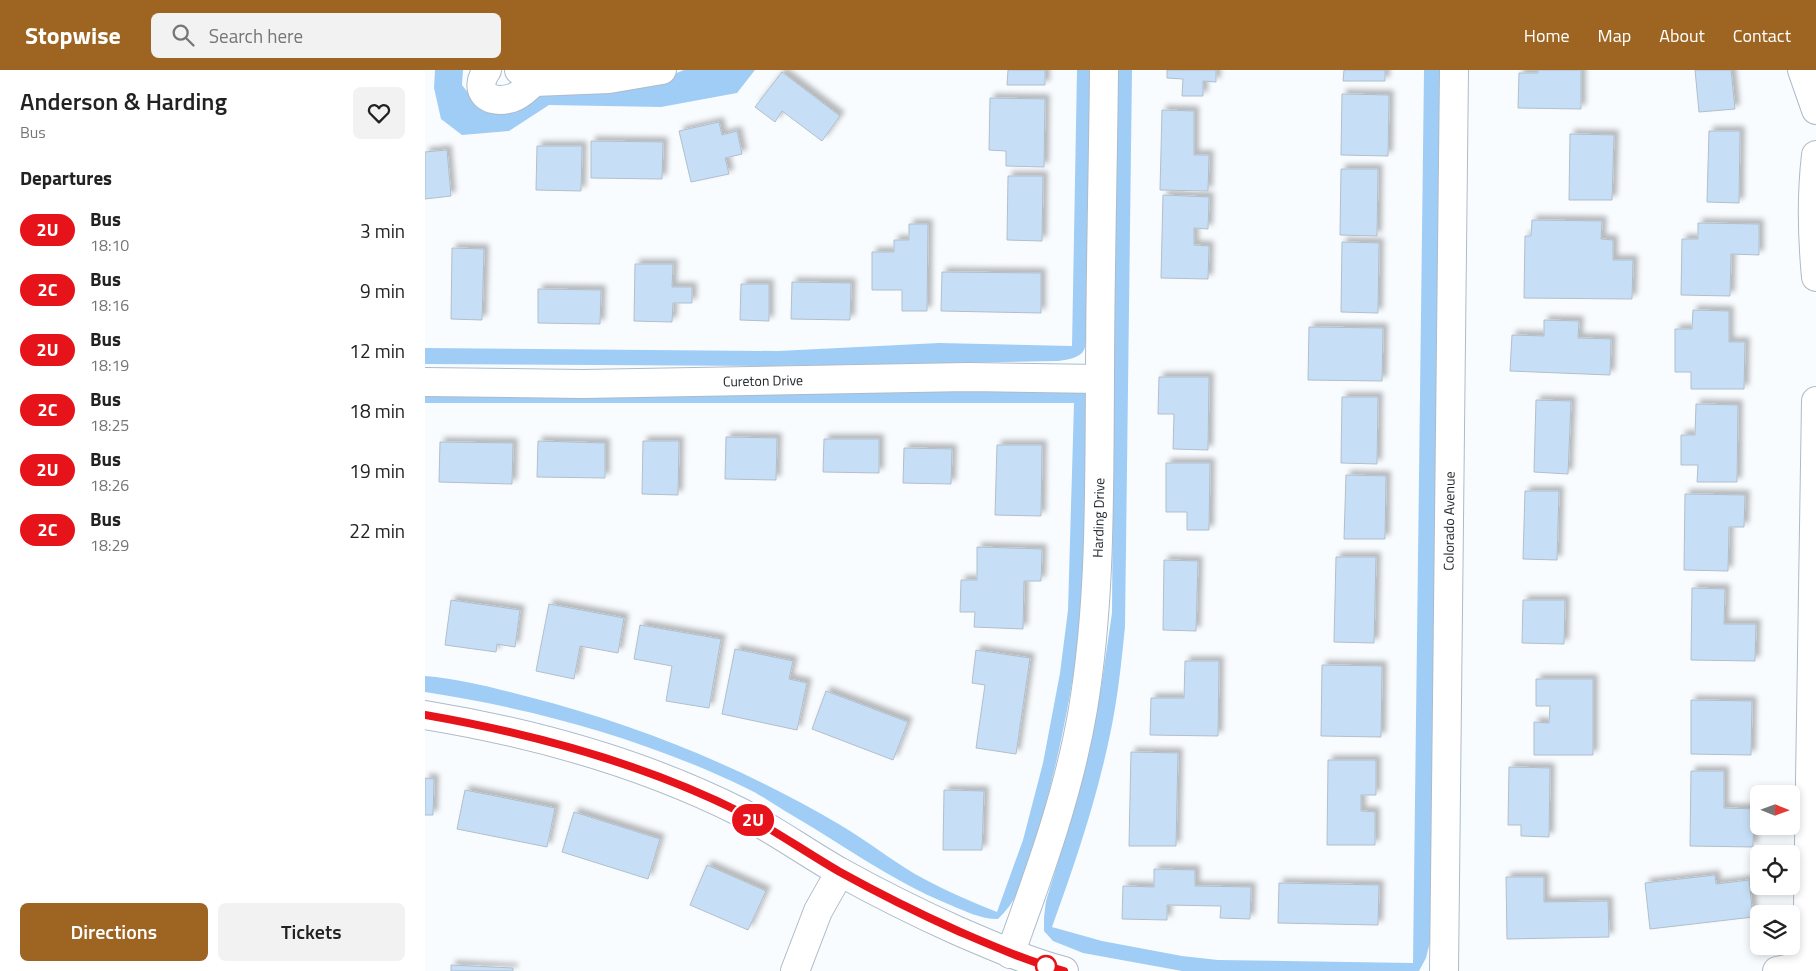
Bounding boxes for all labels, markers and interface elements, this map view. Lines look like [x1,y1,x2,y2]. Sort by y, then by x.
search box [151,13,501,58]
text: Stopwise [25,17,121,53]
icon: search [169,21,197,49]
text: Search here [209,21,303,50]
text: Home [1524,22,1570,49]
text: Map [1598,22,1631,49]
text: About [1659,22,1705,49]
text: Contact [1733,22,1791,49]
text: Anderson & Harding [20,83,227,119]
button: heart [353,87,405,139]
text: Bus [20,120,46,144]
text: Departures [20,163,112,192]
text: Bus [90,204,121,233]
text: 2U [37,216,58,243]
text: 3 min [360,216,405,245]
text: 18:10 [90,233,129,257]
text: Bus [90,264,121,293]
text: 2C [38,276,57,303]
text: 9 min [360,276,405,305]
text: 18:16 [90,293,129,317]
text: Bus [90,324,121,353]
text: 2U [37,336,58,363]
text: 12 min [349,336,405,365]
text: 18:19 [90,353,129,377]
street label: Cureton Drive [723,369,803,391]
text: Bus [90,384,121,413]
text: 2C [38,396,57,423]
text: 18 min [349,396,405,425]
text: 18:25 [90,413,129,437]
text: Bus [90,444,121,473]
text: 2U [37,456,58,483]
text: 19 min [349,456,405,485]
street label: Colorado Avenue [1437,471,1460,571]
text: 18:26 [90,473,129,497]
street label: Harding Drive [1086,478,1109,558]
text: Bus [90,504,121,533]
text: 2C [38,516,57,543]
text: 22 min [349,516,405,545]
text: 18:29 [90,533,129,557]
north arrow [1750,785,1800,835]
map controls [1750,785,1800,955]
line badge: 2U [731,804,775,836]
text: 2U [742,806,764,833]
button: locate [1750,845,1800,895]
button: Directions [20,903,208,961]
button: Tickets [218,903,405,961]
button: layers [1750,905,1800,955]
unlabelled marker [1035,955,1057,971]

